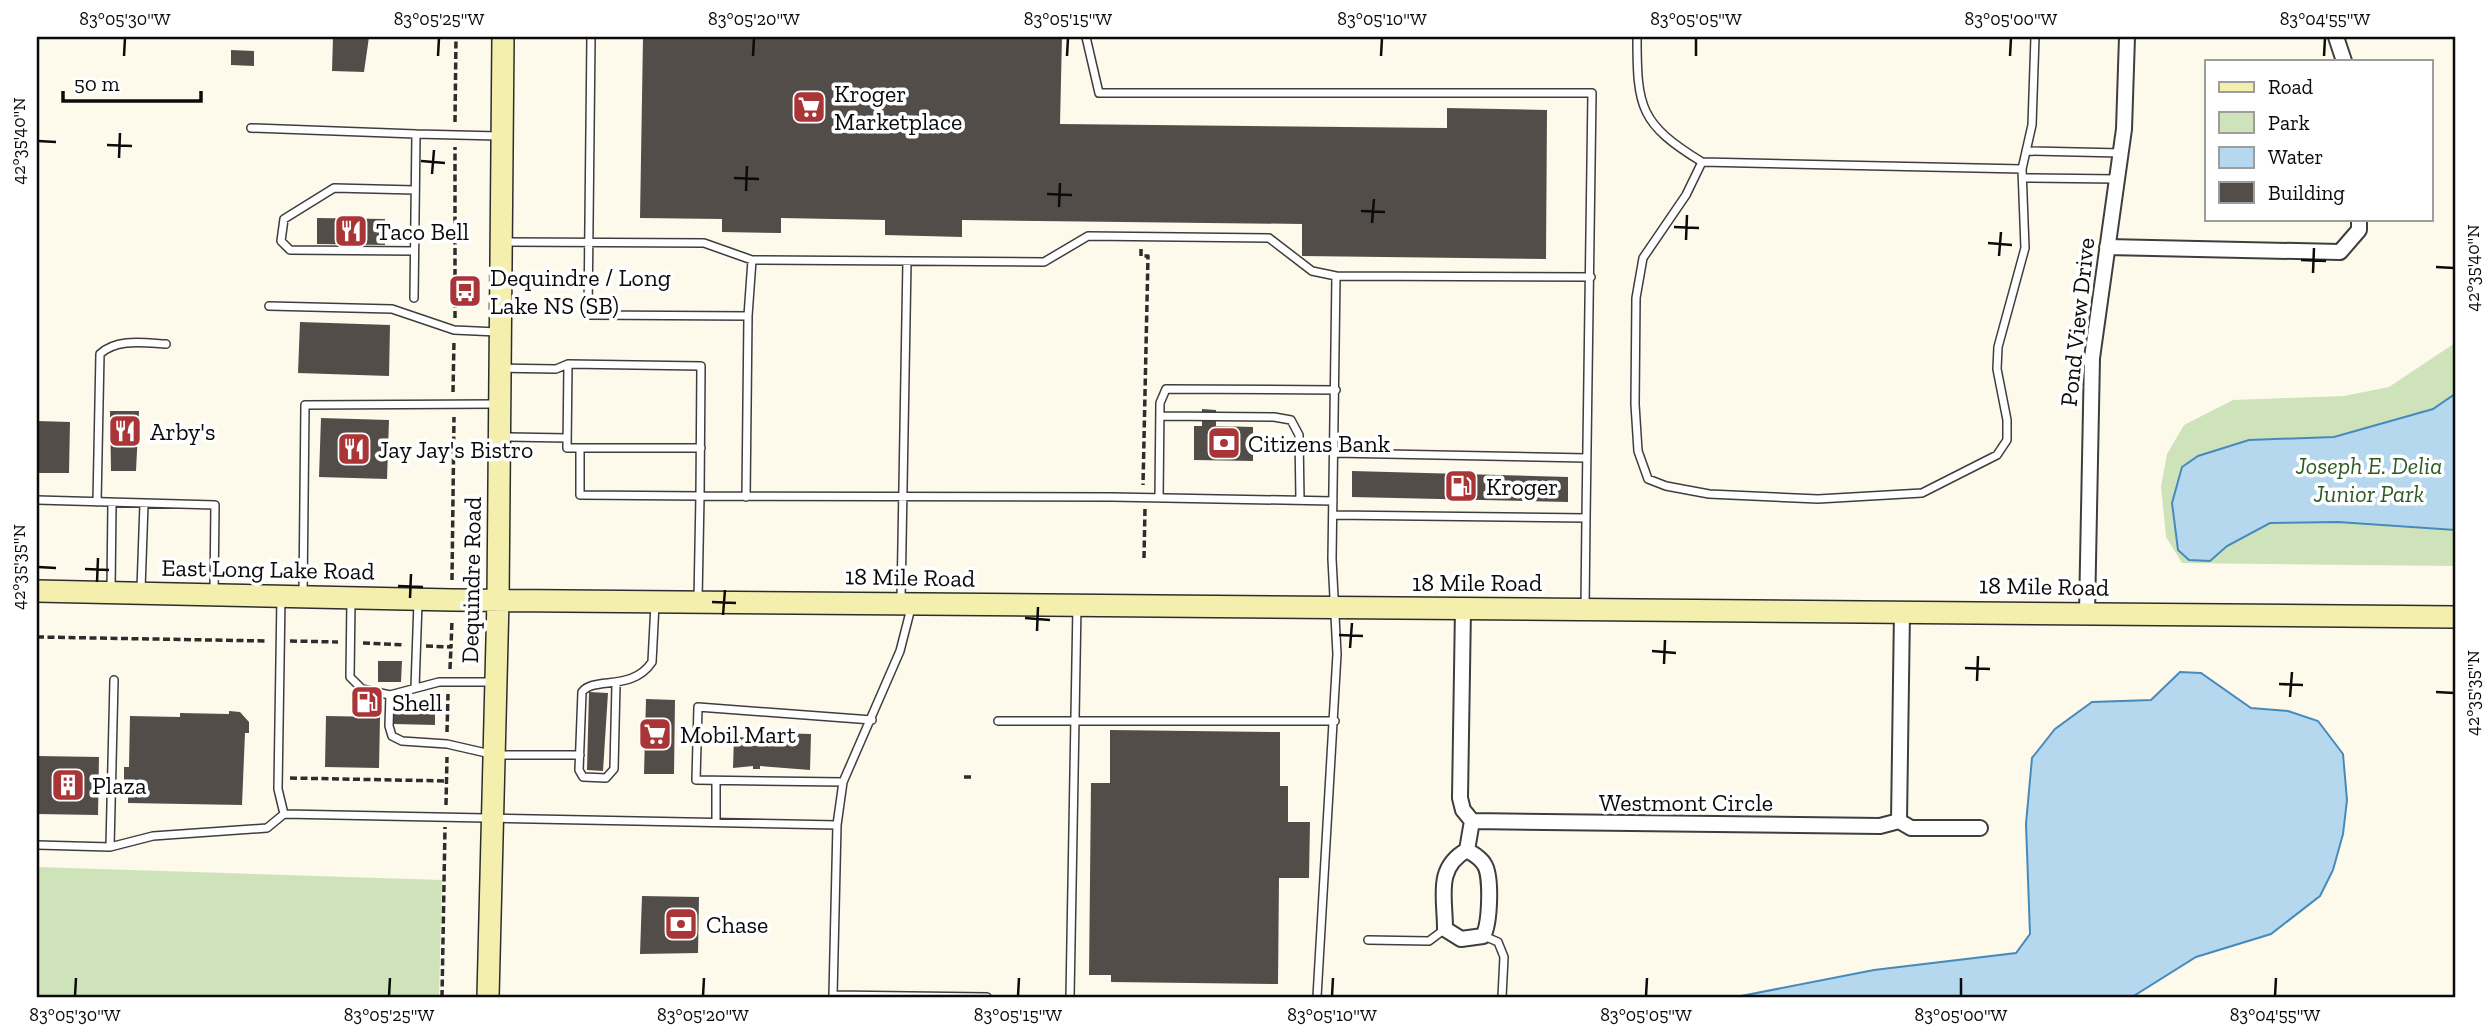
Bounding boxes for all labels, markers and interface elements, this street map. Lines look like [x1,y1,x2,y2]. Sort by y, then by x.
text: 83°05'30"W [79,8,171,30]
text: 83°05'25"W [394,8,484,30]
text: 83°05'20"W [708,8,800,30]
text: 83°05'15"W [1024,8,1112,30]
text: 83°05'10"W [1337,8,1427,30]
text: 83°05'05"W [1650,8,1742,30]
text: 83°05'00"W [1965,8,2058,30]
text: 83°04'55"W [2280,8,2370,30]
scale bar [63,60,201,104]
legend [2205,60,2432,220]
text: 50 m [74,71,120,96]
text: Road [2268,74,2314,99]
place label: Kroger Marketplace [834,79,962,136]
supermarket icon: Kroger Marketplace [790,88,828,126]
text: 42°35'40"N [8,98,30,184]
text: Park [2268,110,2310,135]
text: Water [2268,144,2323,169]
text: Building [2268,180,2345,205]
restaurant icon: Taco Bell [332,212,370,250]
place label: Taco Bell [376,217,469,246]
text: 42°35'40"N [2462,225,2484,311]
street label: Pond View Drive [2054,236,2100,408]
place label: Dequindre / Long Lake NS (SB) [490,263,671,320]
bus stop icon: Dequindre / Long Lake NS (SB) [446,272,484,310]
restaurant icon: Arby's [106,412,144,450]
place label: Arby's [150,417,215,446]
bank icon: Citizens Bank [1205,424,1243,462]
place label: Citizens Bank [1248,429,1391,458]
restaurant icon: Jay Jay's Bistro [335,430,373,468]
place label: Jay Jay's Bistro [378,435,533,464]
park label: Joseph E. Delia Junior Park [2295,451,2442,508]
fuel station icon: Kroger [1442,467,1480,505]
place label: Kroger [1486,472,1558,501]
street label: Dequindre Road [455,496,487,664]
text: 42°35'35"N [8,524,30,610]
street label: East Long Lake Road [161,553,375,585]
street label: 18 Mile Road [845,561,975,593]
street label: 18 Mile Road [1412,568,1542,597]
street label: 18 Mile Road [1979,570,2109,602]
text: 42°35'35"N [2462,650,2484,736]
fuel station icon: Shell [348,683,386,721]
place label: Shell [392,688,442,717]
supermarket icon: Mobil Mart [636,715,674,753]
place label: Mobil Mart [680,720,796,749]
building icon: Plaza [49,766,87,804]
place label: Plaza [92,771,147,800]
street label: Westmont Circle [1599,788,1773,817]
bank icon: Chase [662,905,700,943]
place label: Chase [706,910,768,939]
text: 83°05'30"W [29,1004,121,1026]
text: 83°05'25"W [344,1004,434,1026]
text: 83°05'20"W [657,1004,749,1026]
text: 83°05'15"W [974,1004,1062,1026]
text: 83°05'10"W [1287,1004,1377,1026]
text: 83°05'05"W [1600,1004,1692,1026]
text: 83°05'00"W [1915,1004,2008,1026]
text: 83°04'55"W [2230,1004,2320,1026]

